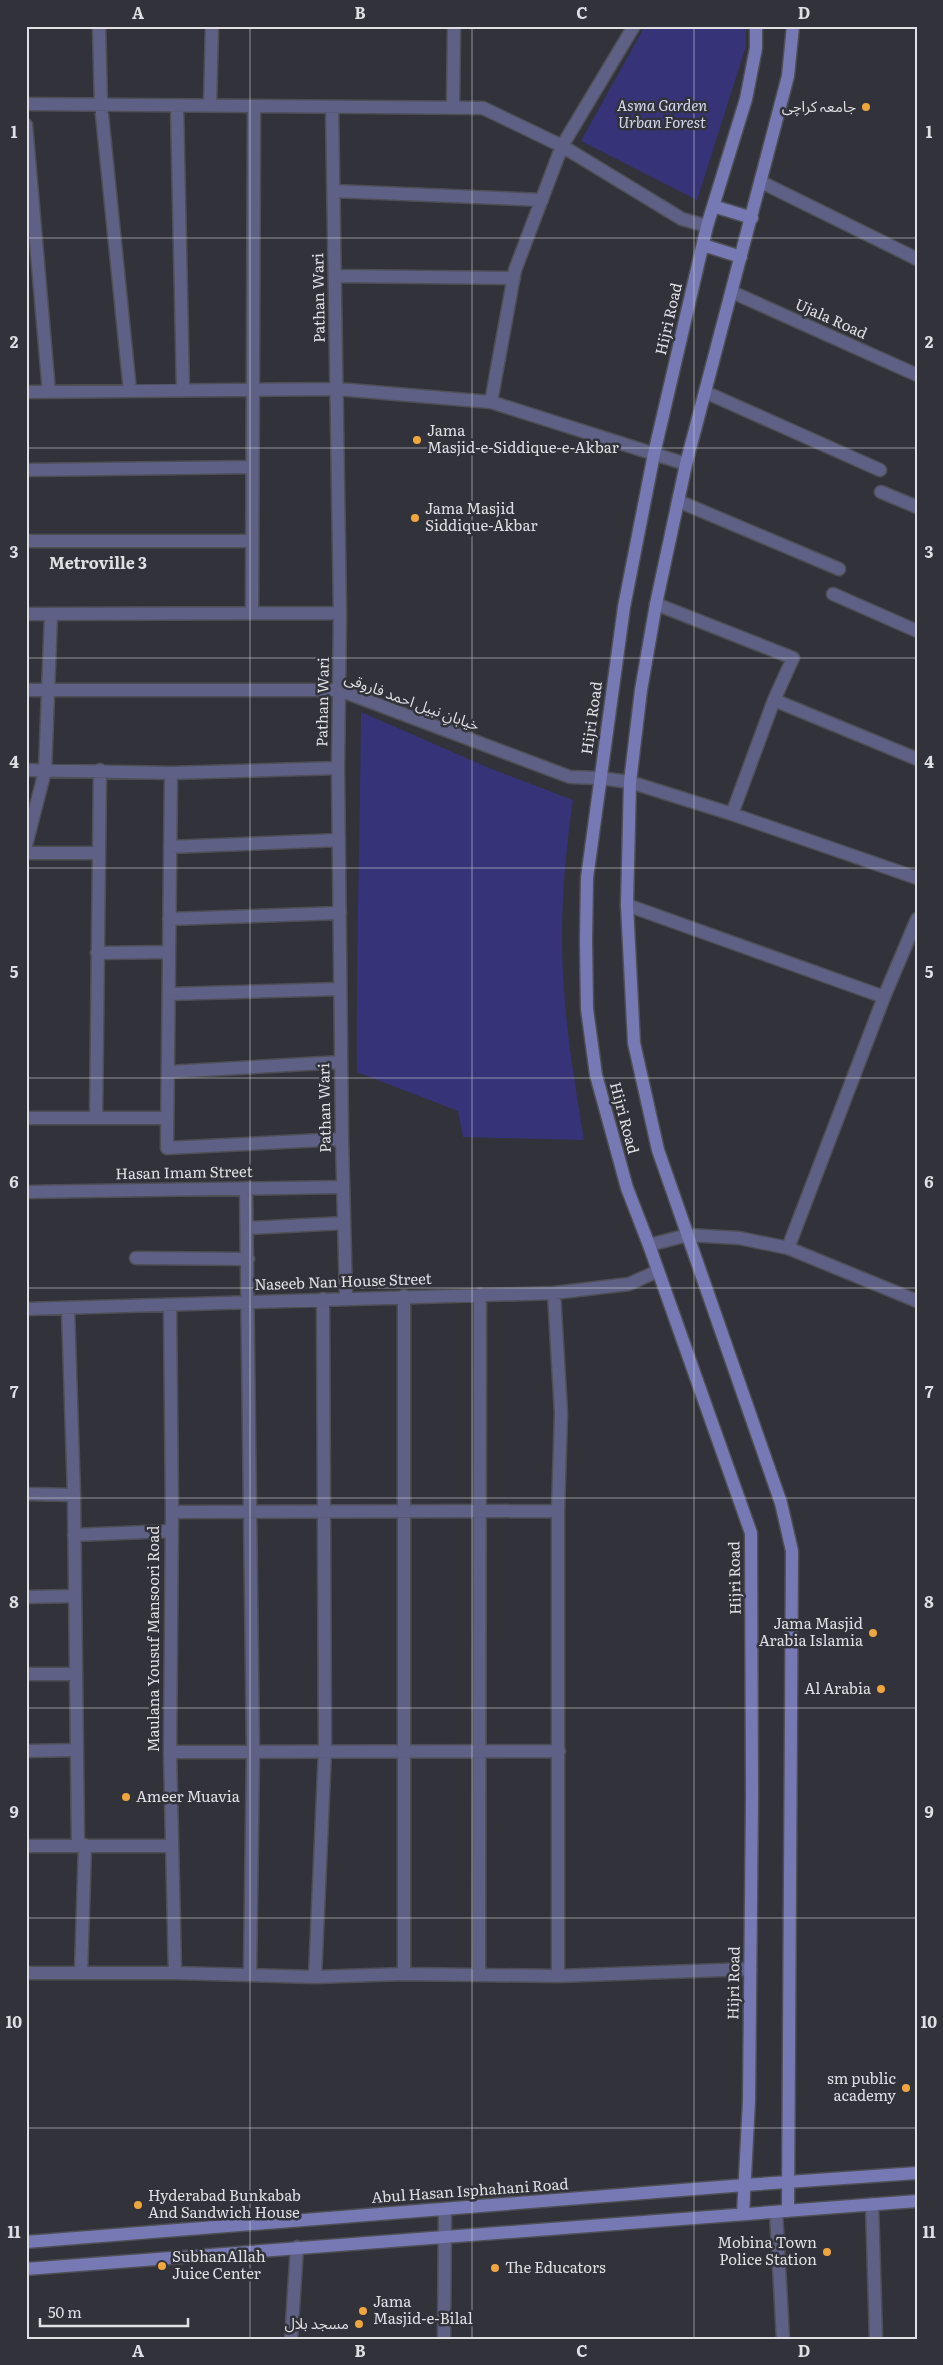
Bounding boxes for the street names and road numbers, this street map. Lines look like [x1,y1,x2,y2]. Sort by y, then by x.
street label: Pathan Wari [305,253,330,343]
street label: Hijri Road [648,280,687,357]
street label: Ujala Road [792,291,871,344]
street label: Pathan Wari [309,657,334,747]
street label: خیابانِ نبیل احمد فاروقی [341,665,483,737]
street label: Hijri Road [574,680,607,756]
street label: Pathan Wari [311,1063,336,1153]
street label: Hijri Road [605,1079,646,1156]
street label: Hasan Imam Street [115,1159,253,1184]
street label: Naseeb Nan House Street [254,1266,432,1295]
street label: Maulana Yousuf Mansoori Road [141,1526,164,1752]
street label: Hijri Road [721,1541,746,1615]
street label: Hijri Road [720,1946,745,2020]
street label: Abul Hasan Isphahani Road [371,2171,569,2208]

